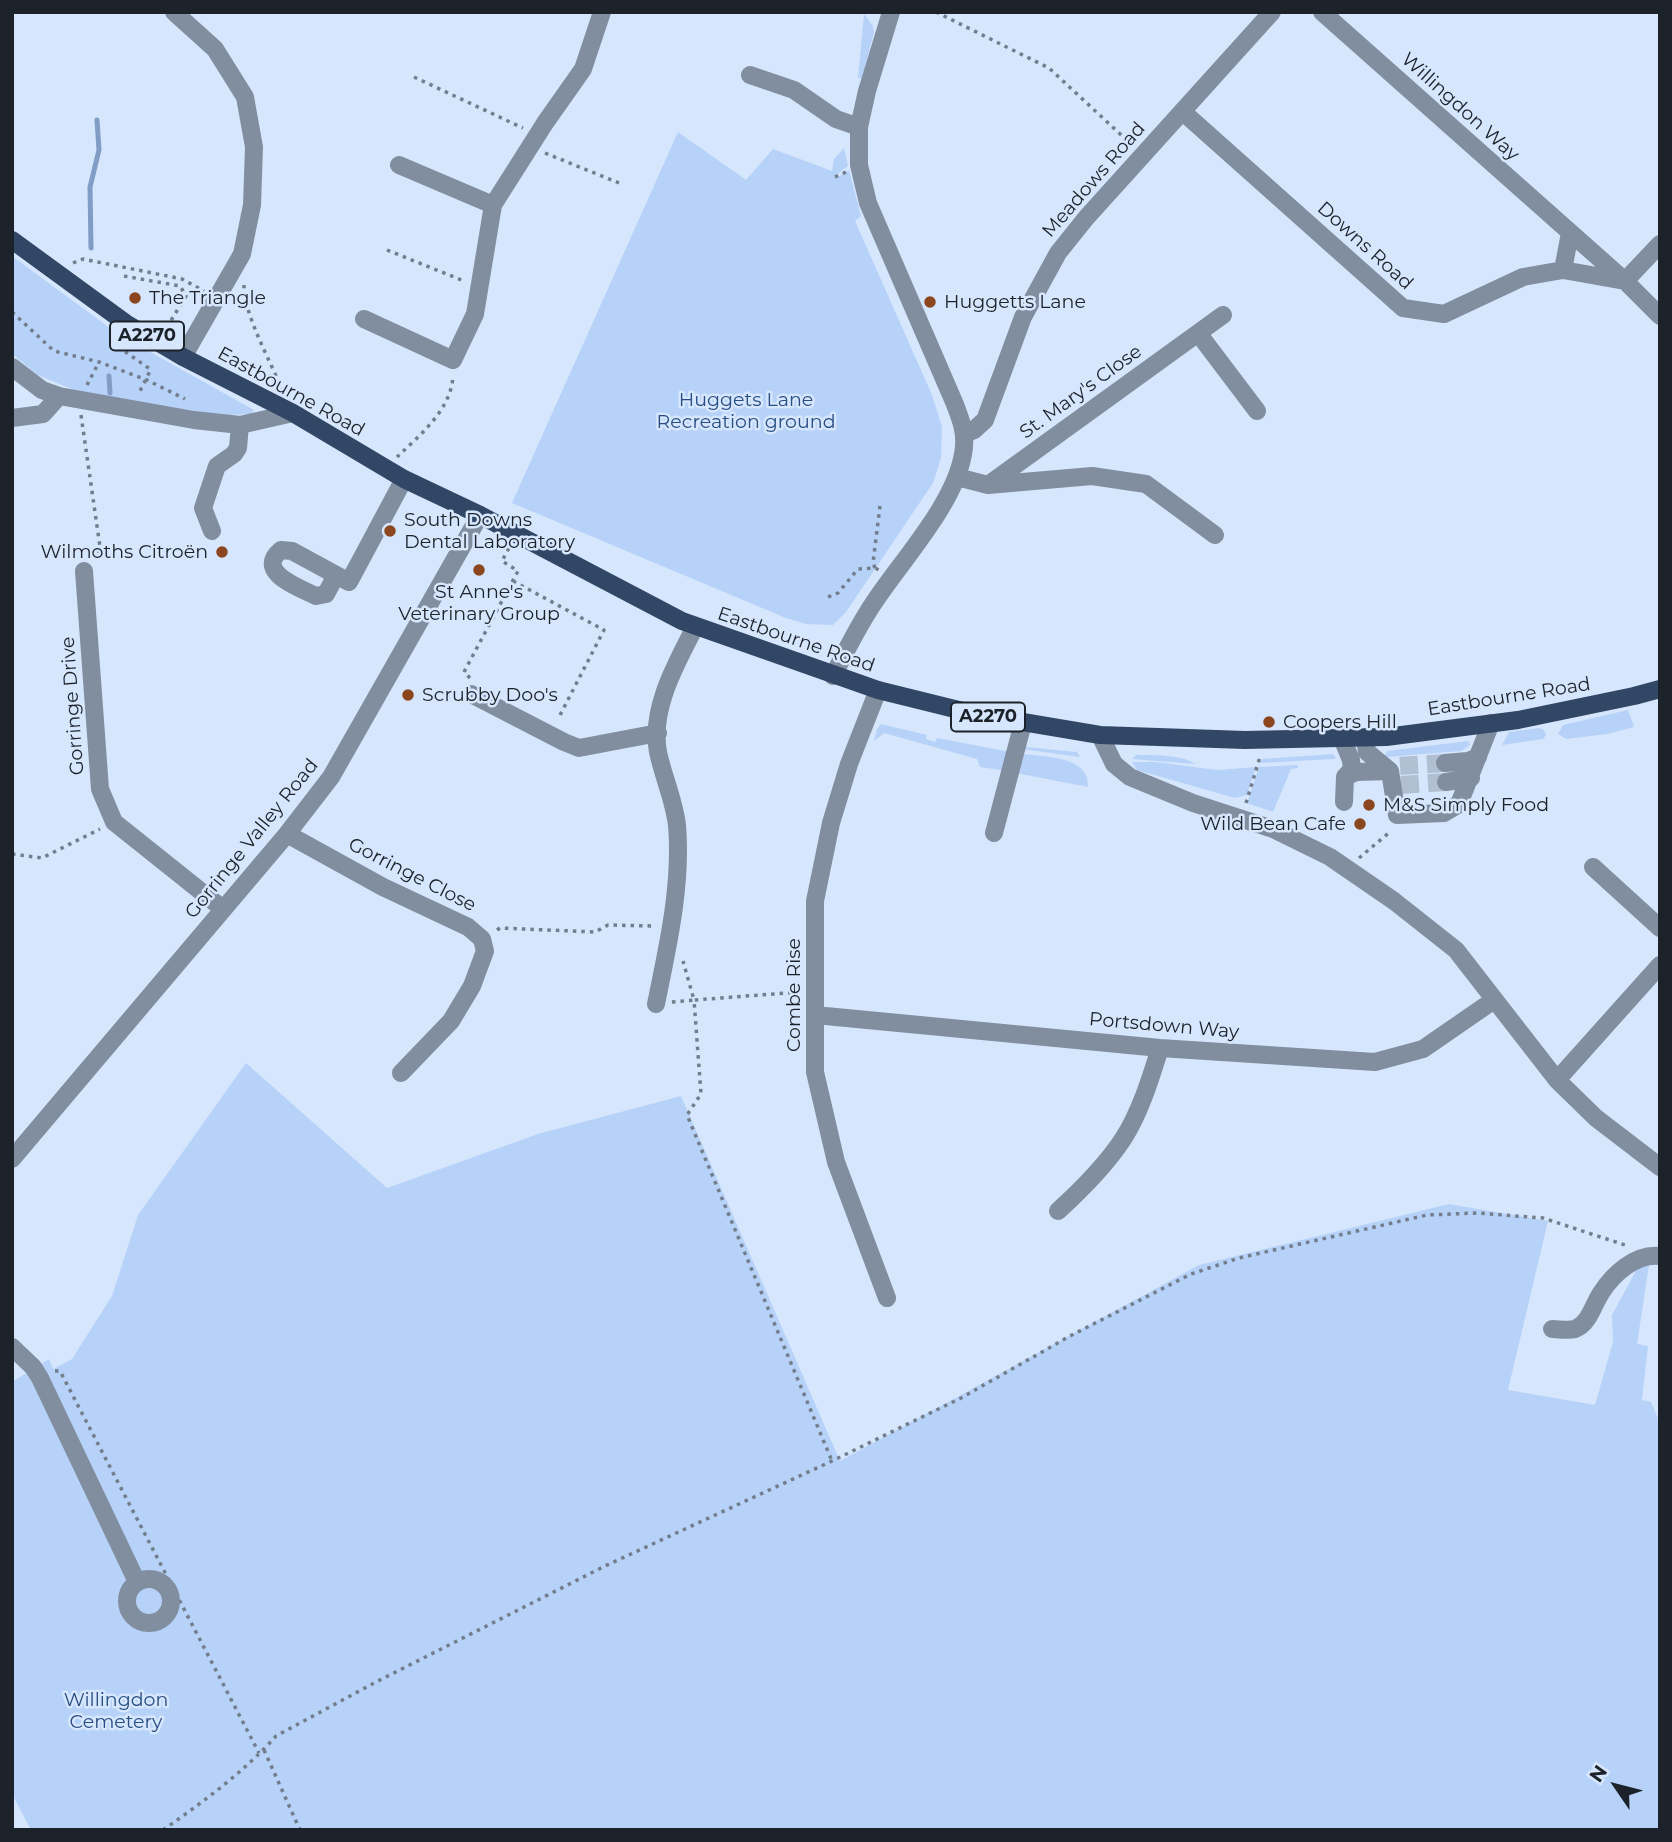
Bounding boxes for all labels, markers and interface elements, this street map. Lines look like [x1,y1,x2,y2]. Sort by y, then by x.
street label: Willingdon Way [1396,48,1524,166]
street label: Meadows Road [1038,118,1150,242]
street label: Downs Road [1312,197,1418,295]
place label: The Triangle [149,287,266,309]
marker: The Triangle [127,290,143,306]
place label: Huggetts Lane [944,291,1086,313]
marker: Huggetts Lane [922,294,938,310]
road number: A2270 [110,322,184,350]
street label: St. Mary's Close [1016,340,1146,444]
street label: Eastbourne Road [213,342,369,442]
park label: Huggets Lane Recreation ground [656,389,836,433]
place label: South Downs Dental Laboratory [404,509,575,553]
marker: South Downs Dental Laboratory [382,523,398,539]
place label: Wilmoths Citroën [40,541,208,563]
marker: Wilmoths Citroën [214,544,230,560]
marker: St Anne's Veterinary Group [471,562,487,578]
place label: St Anne's Veterinary Group [398,581,560,625]
street label: Eastbourne Road [714,602,878,678]
street label: Gorringe Drive [57,636,89,776]
street label: Eastbourne Road [1426,673,1592,721]
place label: Scrubby Doo's [422,684,558,706]
marker: Scrubby Doo's [400,687,416,703]
road number: A2270 [951,702,1025,732]
place label: Coopers Hill [1283,711,1397,733]
marker: Coopers Hill [1261,714,1277,730]
street label: Gorringe Valley Road [181,755,323,923]
place label: M&S Simply Food [1383,794,1549,816]
marker: M&S Simply Food [1361,797,1377,813]
place label: Wild Bean Cafe [1200,813,1346,835]
marker: Wild Bean Cafe [1352,816,1368,832]
street label: Gorringe Close [344,833,480,917]
street label: Combe Rise [783,938,805,1052]
street label: Portsdown Way [1088,1008,1240,1044]
park label: Willingdon Cemetery [64,1689,168,1733]
north arrow [1581,1751,1651,1821]
text: N [1585,1761,1612,1787]

